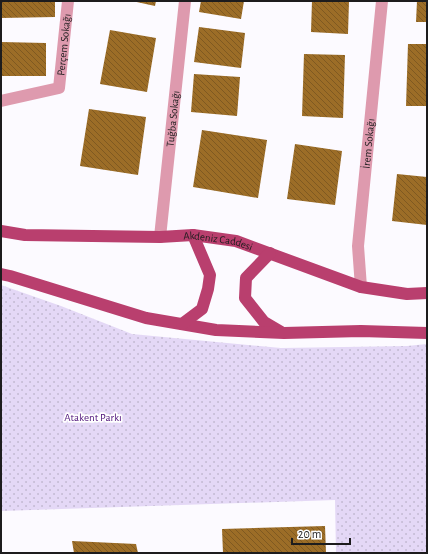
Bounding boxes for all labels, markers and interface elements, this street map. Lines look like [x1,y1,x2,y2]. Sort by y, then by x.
street label: Perçem Sokağı [55,13,73,76]
street label: Tuğba Sokağı [165,90,181,147]
street label: İrem Sokağı [361,118,376,169]
street label: Akdeniz Caddesi [183,230,254,253]
park label: Atakent Parkı [64,412,122,423]
scale bar [292,520,350,546]
text: 20 m [298,528,321,540]

